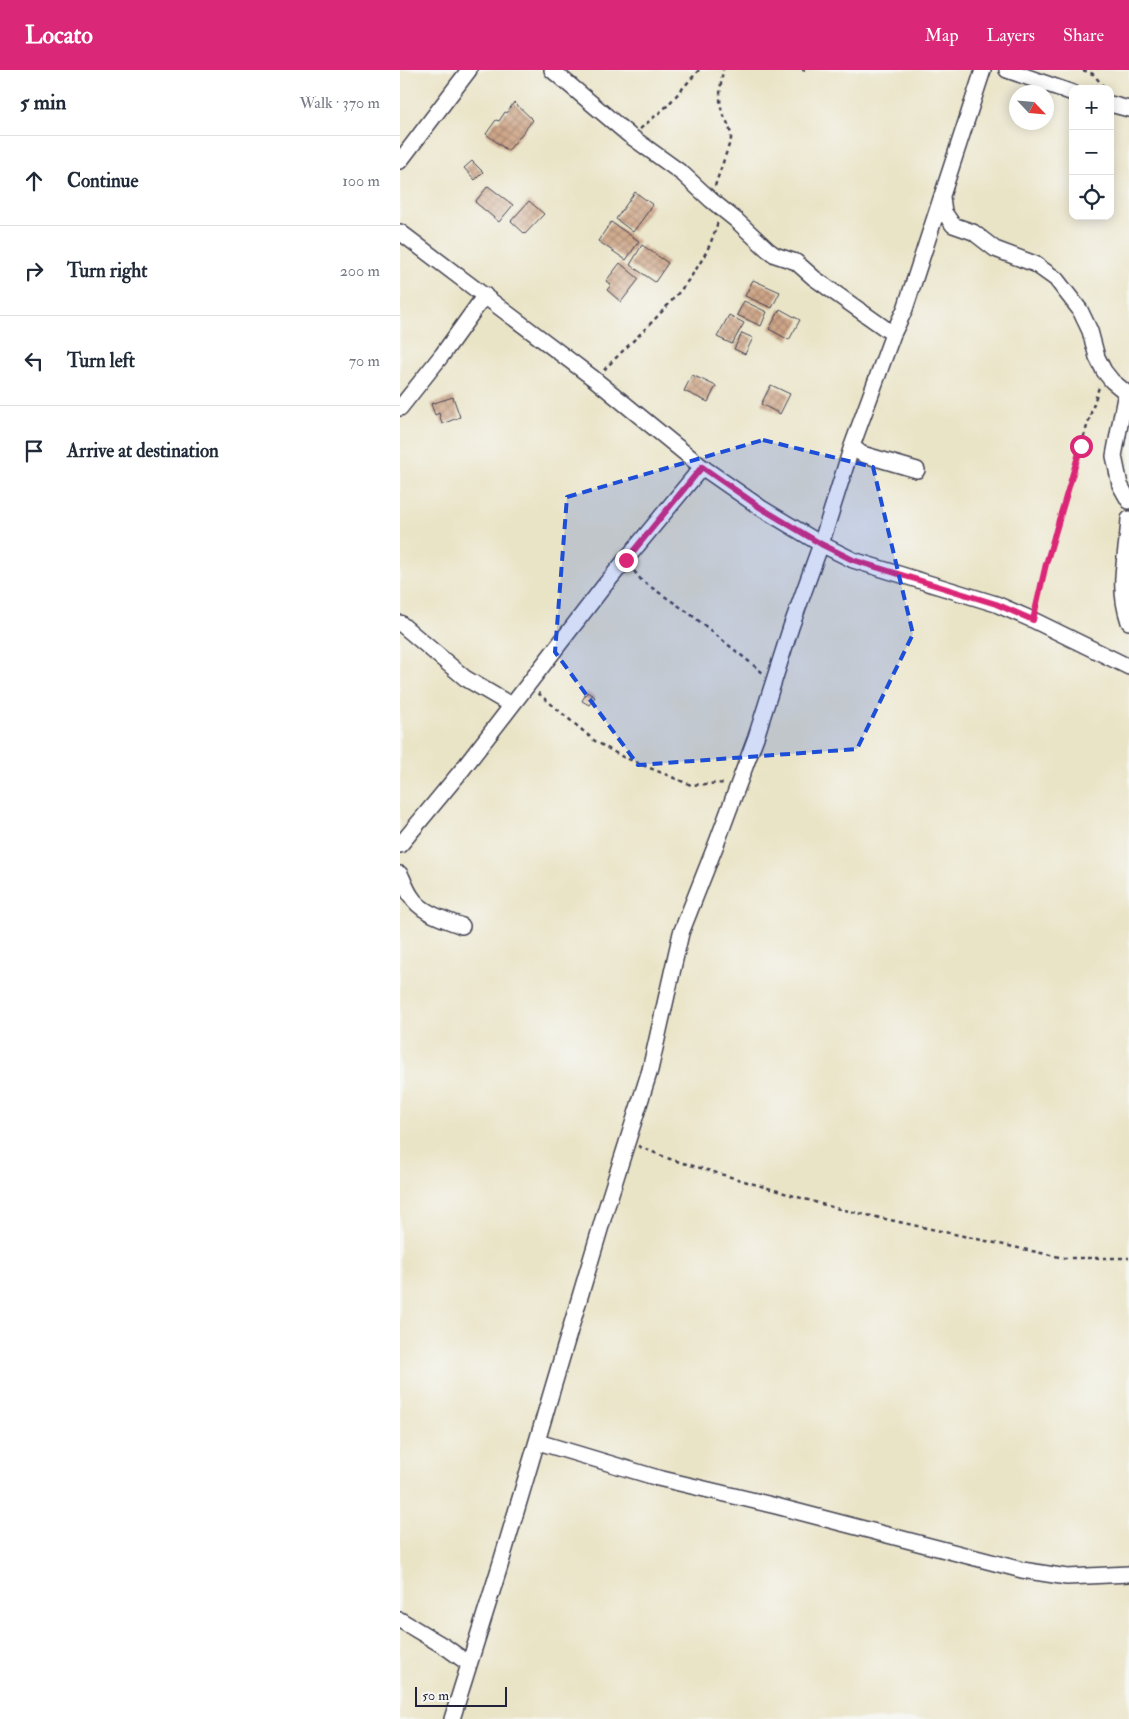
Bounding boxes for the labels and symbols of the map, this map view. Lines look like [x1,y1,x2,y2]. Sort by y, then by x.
north arrow [1009,85,1054,130]
route start [1070,435,1093,458]
route end [615,549,638,572]
scale bar [415,1684,508,1707]

